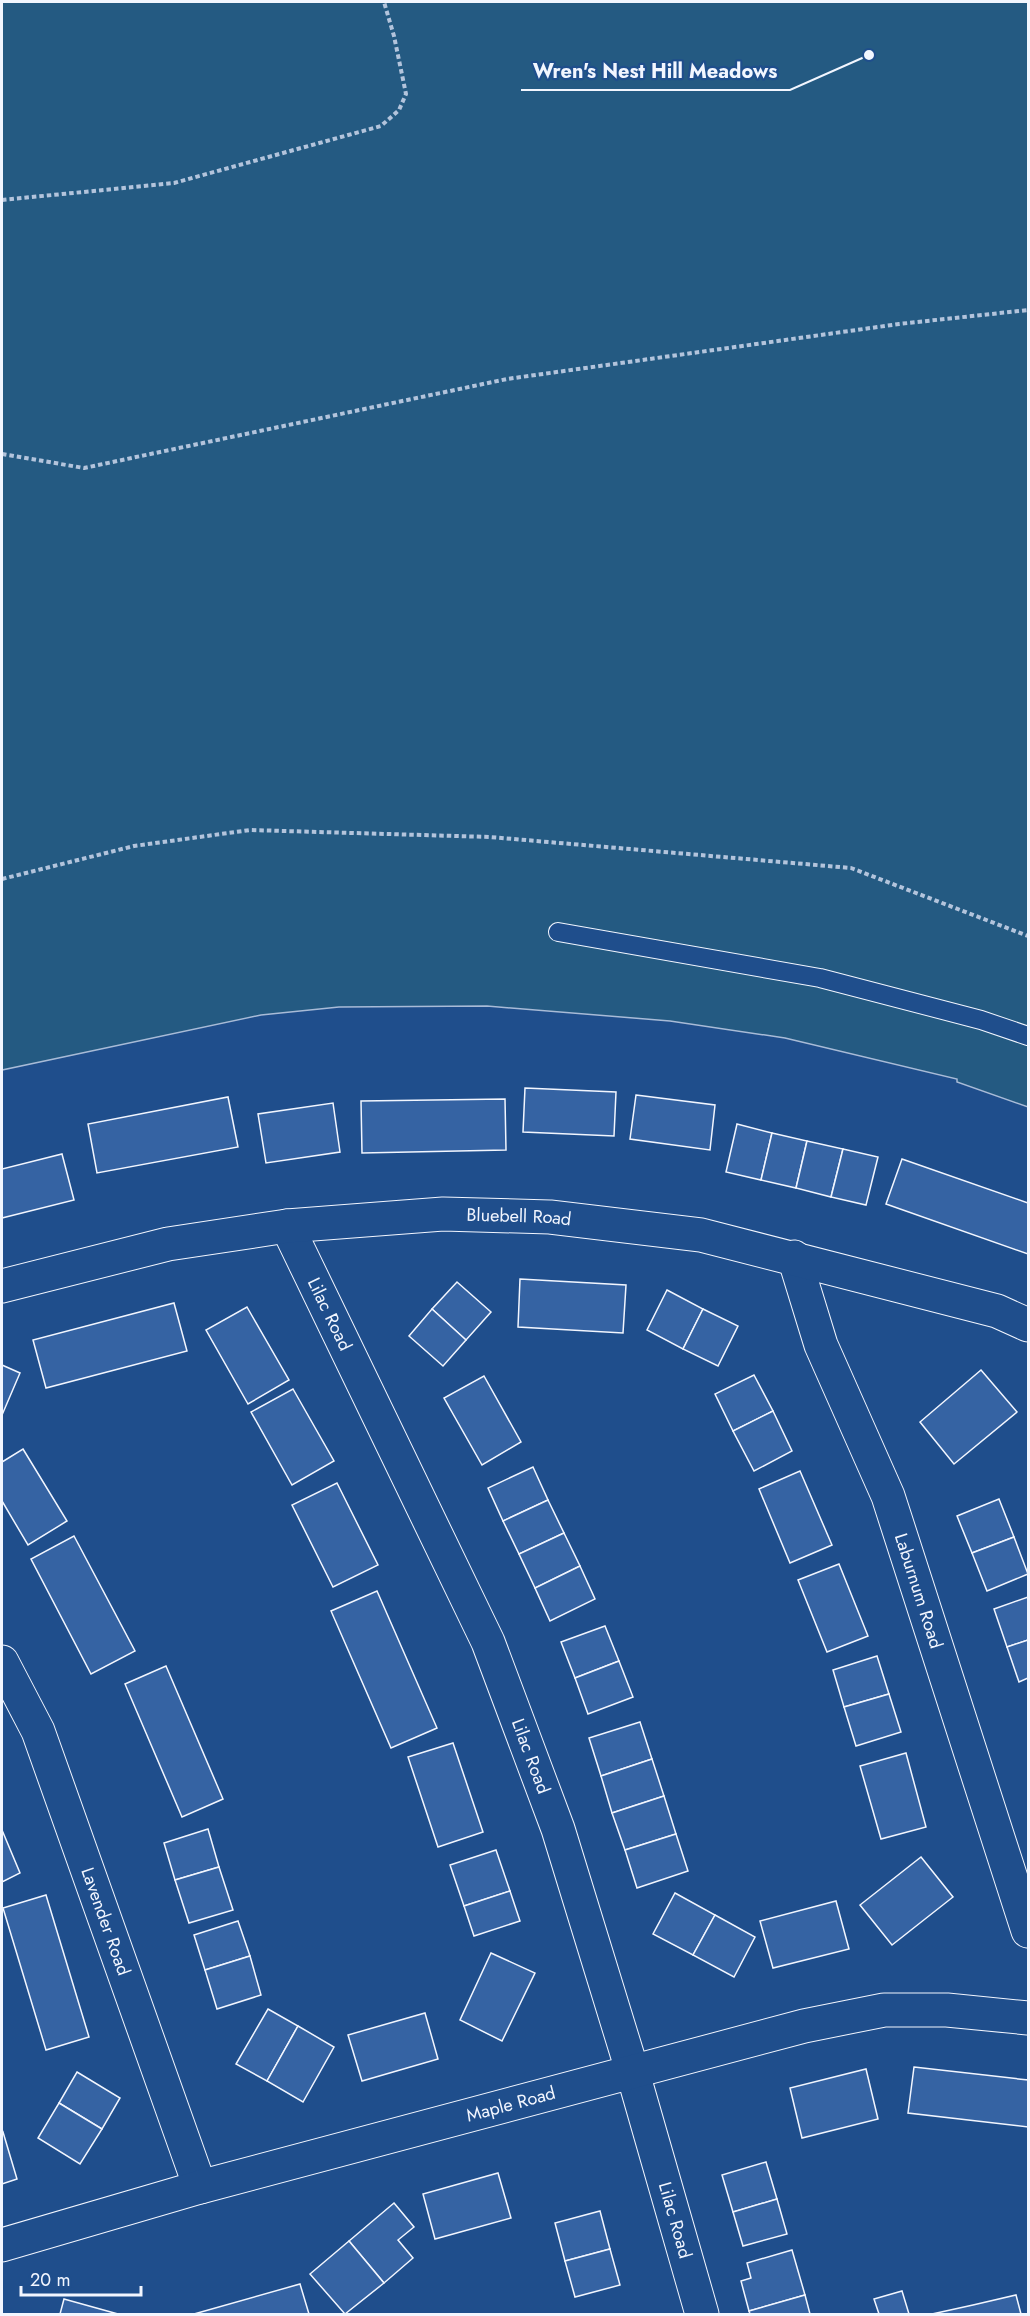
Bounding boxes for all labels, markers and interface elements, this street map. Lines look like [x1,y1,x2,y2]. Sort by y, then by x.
callout: Wren's Nest Hill Meadows [521,52,790,90]
text: Wren's Nest Hill Meadows [533,57,777,86]
street label: Bluebell Road [466,1202,573,1232]
street label: Lilac Road [301,1273,358,1355]
street label: Laburnum Road [888,1530,949,1652]
street label: Lilac Road [505,1715,557,1798]
street label: Lavender Road [75,1864,137,1979]
street label: Maple Road [463,2080,558,2128]
street label: Lilac Road [652,2179,698,2261]
scale bar [21,2259,141,2297]
text: 20 m [30,2267,70,2293]

